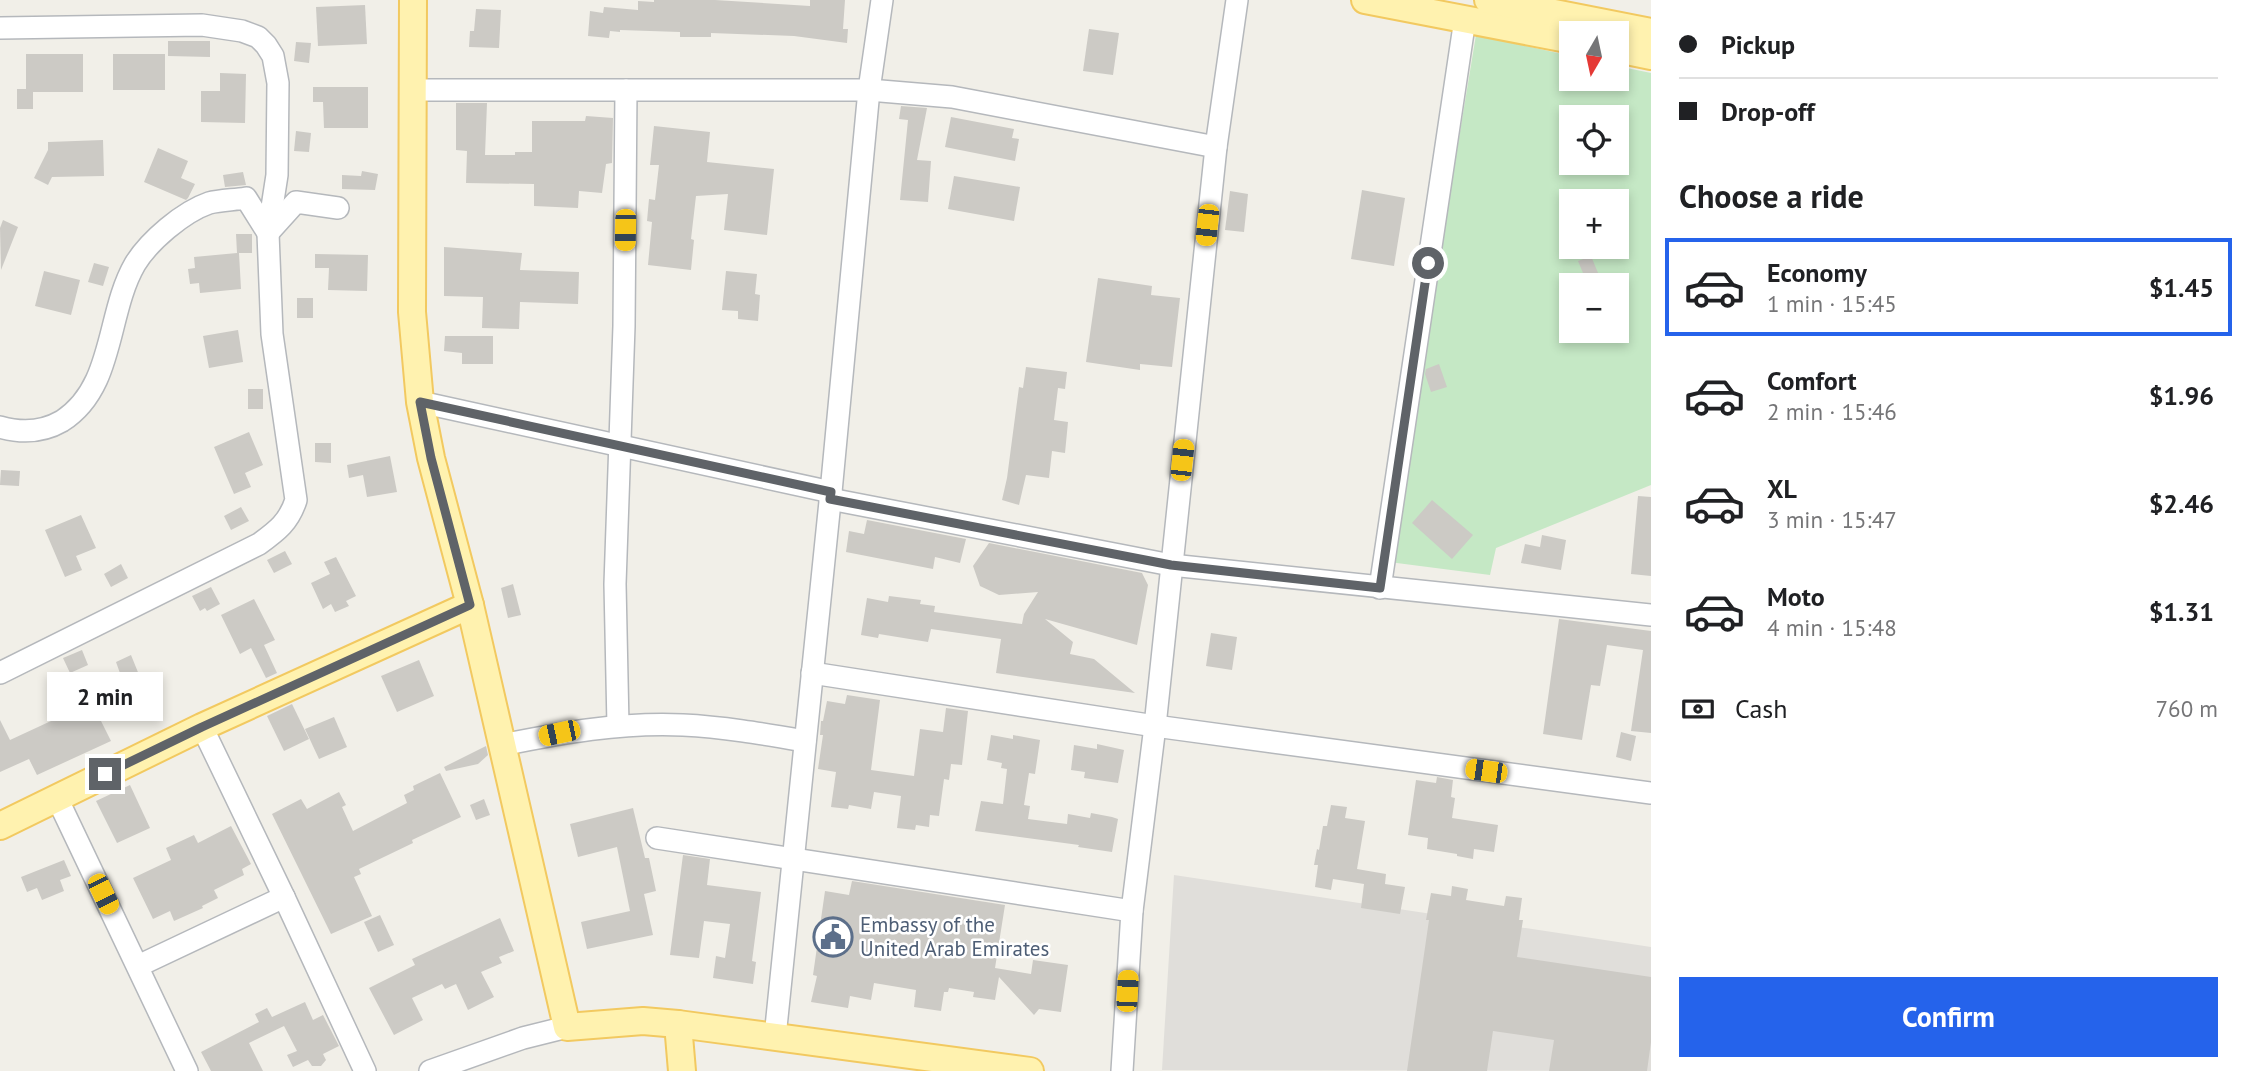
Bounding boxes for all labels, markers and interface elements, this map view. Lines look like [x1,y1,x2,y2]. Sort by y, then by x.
north arrow [1559,21,1629,91]
map controls [1559,21,1629,343]
text: Pickup [1721,28,1795,61]
text: Drop-off [1721,95,1815,128]
button: locate [1559,105,1629,175]
text: Choose a ride [1679,175,1864,217]
button: + [1559,189,1629,259]
car [1195,203,1220,247]
car [615,209,636,251]
route start [1412,247,1444,279]
icon: car [1683,256,1746,319]
text: Economy [1767,256,1867,289]
text: $1.45 [2149,271,2214,304]
button: − [1559,273,1629,343]
text: 1 min · 15:45 [1767,289,1897,318]
icon: car [1683,364,1746,427]
text: Comfort [1767,364,1857,397]
text: $1.96 [2149,379,2214,412]
text: 2 min · 15:46 [1767,397,1897,426]
car [1170,438,1195,482]
icon: car [1683,472,1746,535]
text: XL [1767,472,1797,505]
text: $2.46 [2149,487,2214,520]
text: 3 min · 15:47 [1767,505,1897,534]
icon: car [1683,580,1746,643]
text: Moto [1767,580,1825,613]
text: $1.31 [2149,595,2214,628]
text: 4 min · 15:48 [1767,613,1897,642]
callout: 2 min [47,672,163,722]
text: 2 min [77,682,133,711]
icon: cash [1679,690,1717,728]
text: Cash [1735,692,1787,725]
text: 760 m [2156,694,2218,723]
car [537,718,582,748]
route end [89,758,121,790]
car [1464,758,1509,784]
car [85,871,122,917]
place label: Embassy of the United Arab Emirates [860,911,1049,962]
public building icon: Embassy of the United Arab Emirates [812,916,854,958]
car [1116,969,1139,1013]
button: Confirm [1679,977,2218,1057]

